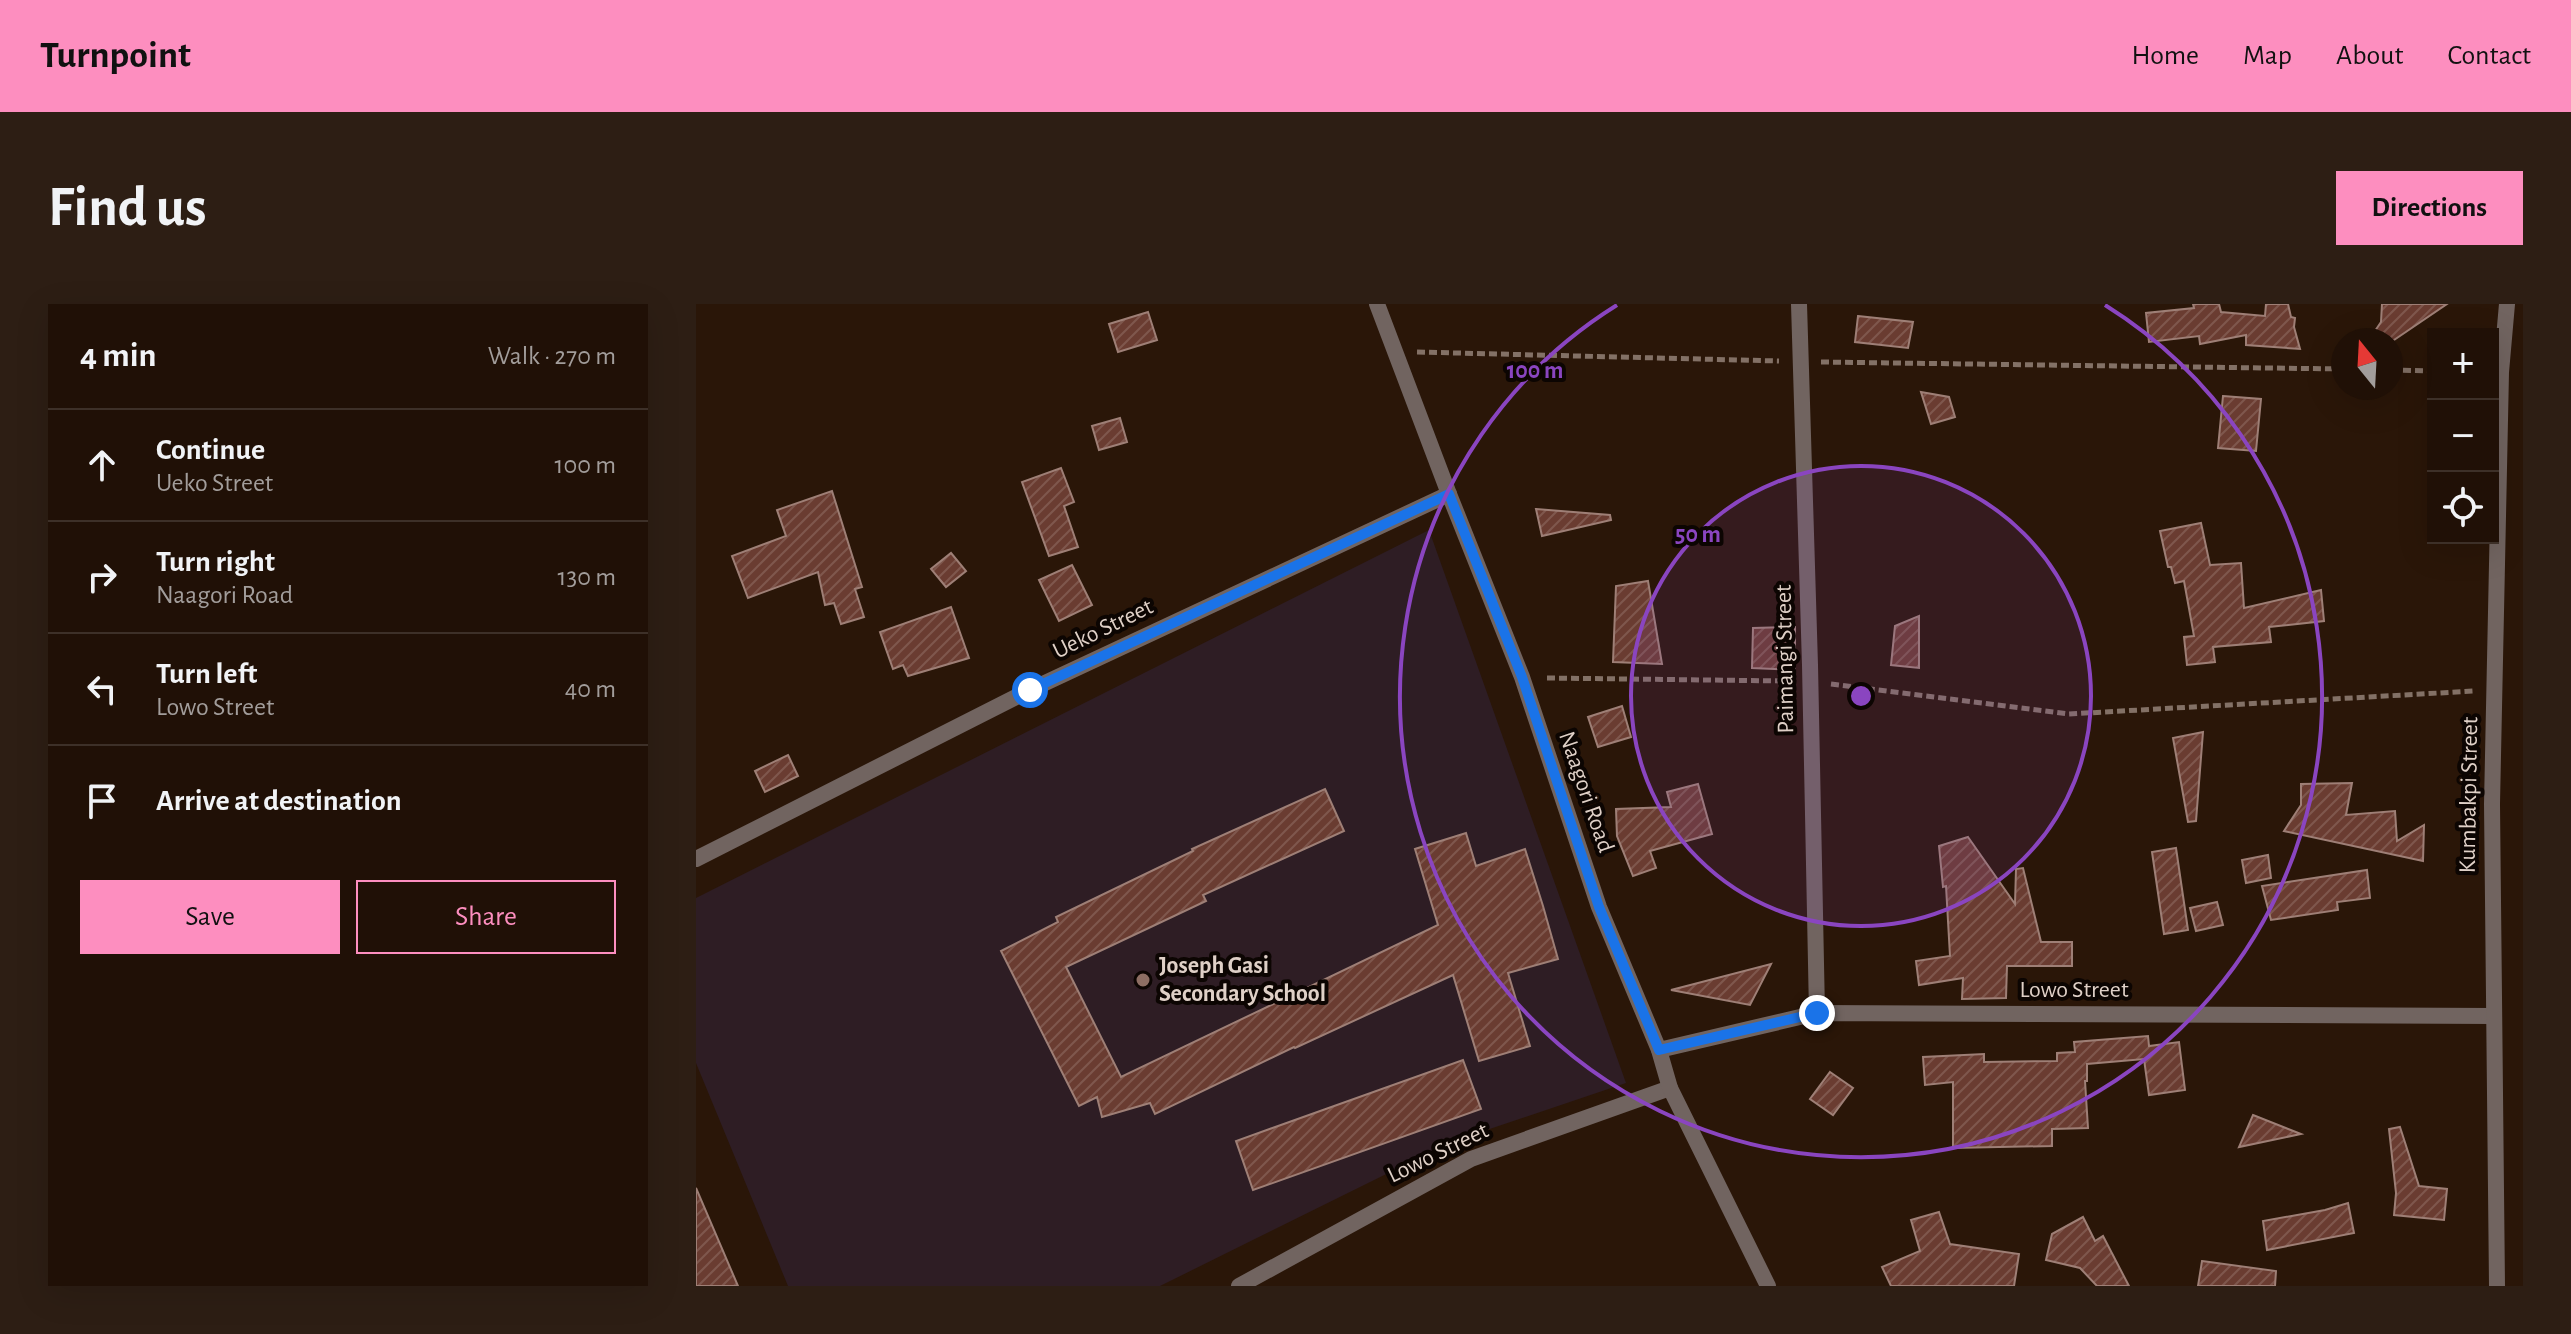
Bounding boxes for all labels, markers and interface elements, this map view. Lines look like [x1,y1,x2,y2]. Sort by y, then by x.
text: Turnpoint [40,37,191,75]
text: Home [2132,42,2199,70]
text: Map [2243,42,2292,70]
text: About [2336,42,2404,70]
text: Contact [2448,42,2531,70]
button: Directions [2336,171,2523,245]
text: Find us [48,180,206,236]
north arrow [2331,328,2403,400]
map controls [2427,328,2499,544]
button: + [2427,328,2499,400]
text: 4 min [80,339,157,373]
text: Walk · 270 m [488,343,616,369]
text: 100 m [1507,359,1563,383]
button: − [2427,400,2499,472]
text: Continue [156,435,265,465]
icon: ahead [80,443,124,487]
text: 100 m [555,452,616,478]
text: Ueko Street [156,470,273,496]
button: locate [2427,472,2499,544]
text: 50 m [1675,523,1721,547]
text: Turn right [156,547,275,577]
icon: right [80,555,124,599]
text: 130 m [558,564,616,590]
text: Naagori Road [156,582,293,608]
street label: Paimangi Street [1772,584,1798,734]
street label: Ueko Street [1049,594,1157,663]
text: Turn left [156,659,257,689]
icon: left [80,667,124,711]
route start [1012,672,1048,708]
text: 40 m [565,676,616,702]
centre of rings [1847,682,1875,710]
text: Lowo Street [156,694,274,720]
street label: Kumbakpi Street [2456,716,2482,874]
street label: Naagori Road [1554,728,1618,856]
icon: arrive [80,779,124,823]
text: Arrive at destination [156,786,402,816]
button: Save [80,880,340,954]
button: Share [356,880,616,954]
place label: Joseph Gasi Secondary School [1159,954,1326,1006]
marker: Joseph Gasi Secondary School [1134,971,1152,989]
street label: Lowo Street [2019,978,2129,1002]
route end [1799,995,1835,1031]
street label: Lowo Street [1384,1118,1493,1188]

